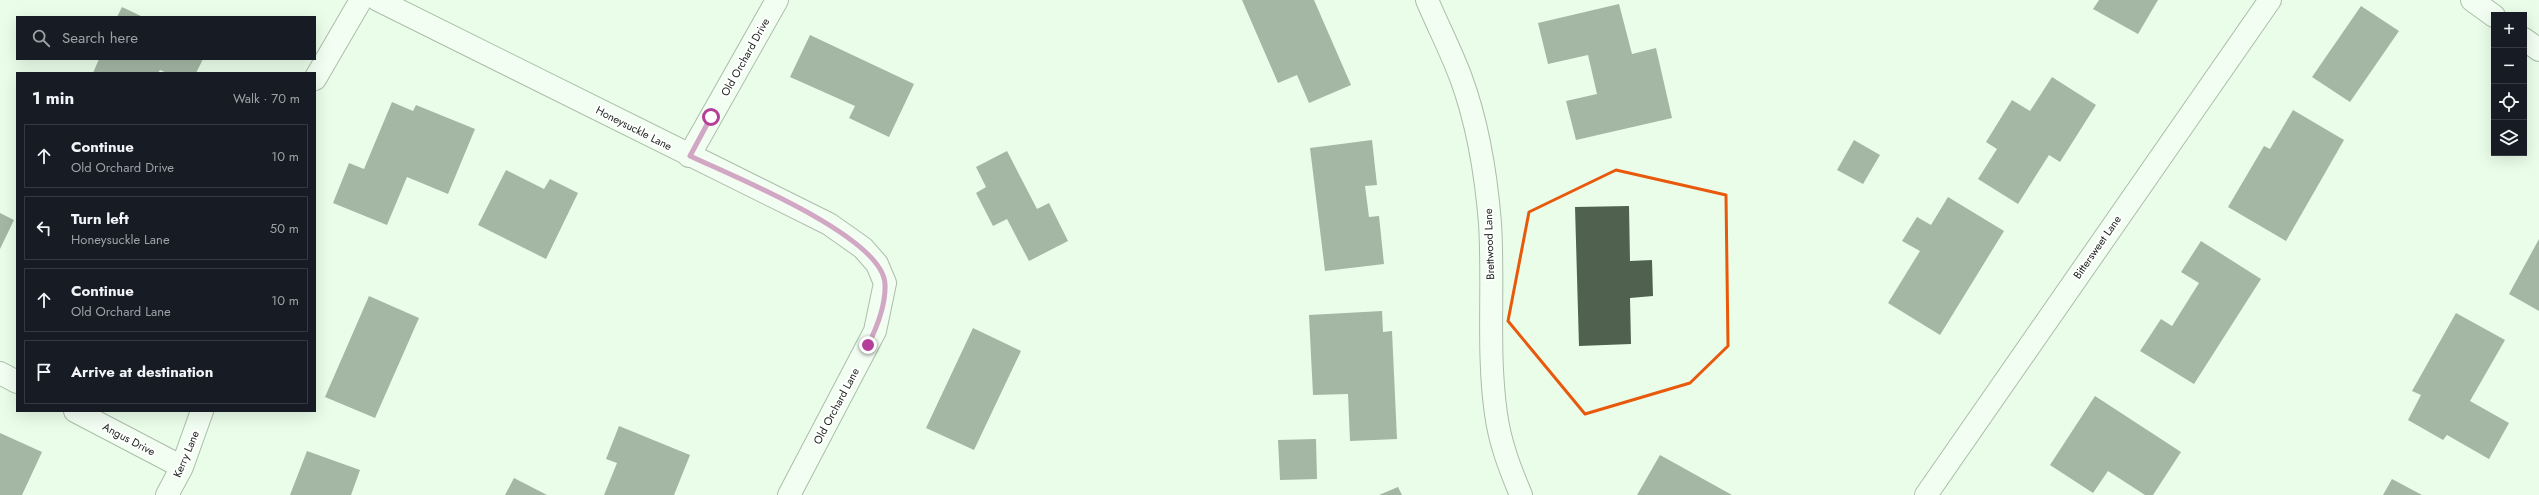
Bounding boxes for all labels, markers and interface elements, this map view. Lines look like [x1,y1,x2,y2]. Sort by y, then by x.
map controls [2491,12,2527,156]
button: + [2491,12,2527,48]
street label: Old Orchard Drive [717,15,773,99]
search box [16,16,316,60]
icon: search [30,27,52,49]
text: Search here [62,27,138,49]
button: − [2491,48,2527,84]
button: locate [2491,84,2527,120]
text: 1 min [32,86,74,110]
text: Walk · 70 m [233,89,300,108]
street label: Honeysuckle Lane [593,102,675,154]
route start [702,108,720,126]
button: layers [2491,120,2527,156]
text: Continue [71,136,134,158]
icon: ahead [33,145,55,167]
text: 10 m [271,147,299,166]
text: Old Orchard Drive [71,158,174,177]
text: Turn left [71,208,129,230]
street label: Brettwood Lane [1480,208,1498,280]
street label: Bittersweet Lane [2069,212,2125,282]
icon: left [33,217,55,239]
text: 50 m [270,219,299,238]
text: Honeysuckle Lane [71,230,170,249]
text: Continue [71,280,134,302]
icon: ahead [33,289,55,311]
text: 10 m [271,291,299,310]
text: Old Orchard Lane [71,302,171,321]
route end [859,336,877,354]
icon: arrive [33,361,55,383]
text: Arrive at destination [71,361,213,383]
street label: Old Orchard Lane [809,365,863,447]
street label: Angus Drive [100,418,158,460]
street label: Kerry Lane [169,428,203,480]

